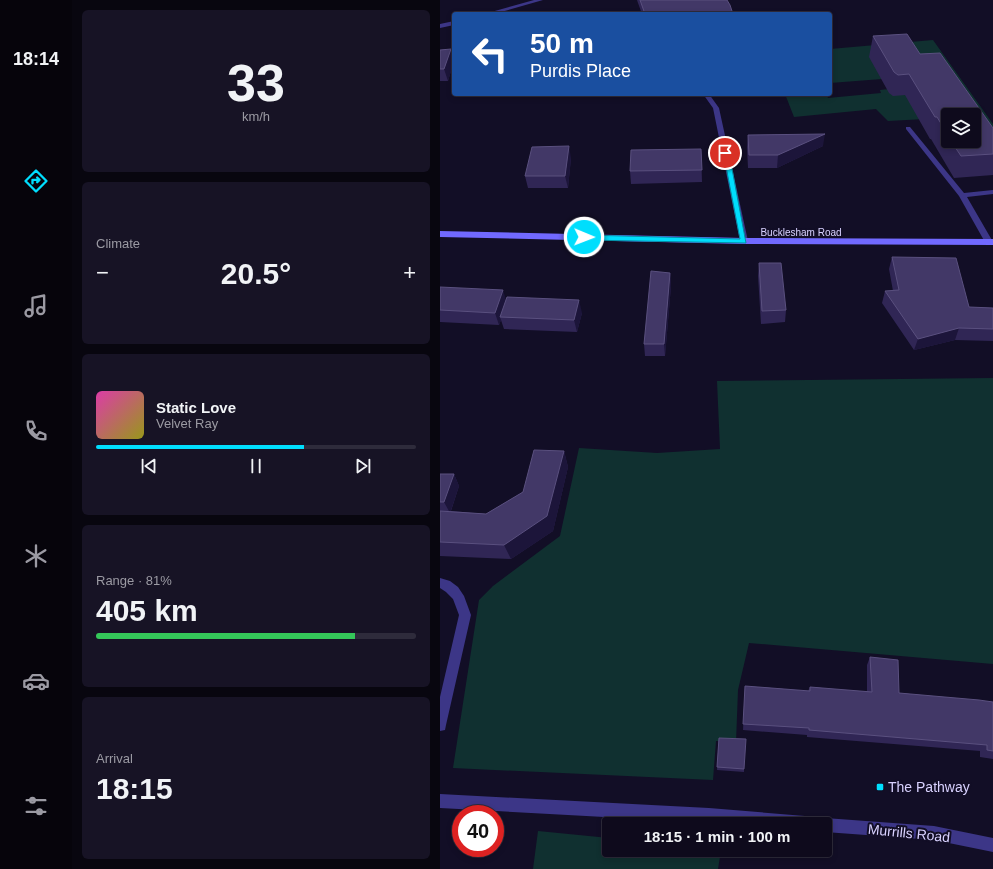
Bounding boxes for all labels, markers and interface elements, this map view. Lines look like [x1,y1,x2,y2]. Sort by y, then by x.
icon: left [464,28,516,80]
text: 50 m [530,28,594,59]
text: 18:14 [13,49,59,69]
text: 33 [227,54,285,112]
text: Purdis Place [530,61,631,81]
map controls [941,108,981,148]
button: layers [941,108,981,148]
text: km/h [242,109,270,124]
pin [708,136,742,170]
icon: arrive [714,142,736,164]
icon: directions [22,167,50,195]
position arrow [563,216,605,258]
street label: Bucklesham Road [760,227,842,238]
text: Climate [96,236,140,251]
text: 20.5° [221,257,291,290]
text: − [96,260,109,285]
text: + [403,260,416,285]
icon: music [22,292,50,320]
text: Static Love [156,399,236,416]
text: Velvet Ray [156,416,218,431]
icon: phone [22,417,50,445]
icon: previous [138,455,160,477]
icon: pause [245,455,267,477]
icon: next [352,455,374,477]
icon: climate [22,542,50,570]
text: Range · 81% [96,573,172,588]
text: 405 km [96,594,198,627]
icon: car [22,667,50,695]
text: Arrival [96,751,133,766]
text: 18:15 [96,772,173,805]
place label: The Pathway [888,779,970,795]
marker: The Pathway [875,782,885,792]
icon: filters [22,792,50,820]
speed limit sign: 40 [452,805,504,857]
street label: Murrills Road [867,821,951,845]
text: 18:15 · 1 min · 100 m [644,828,790,845]

